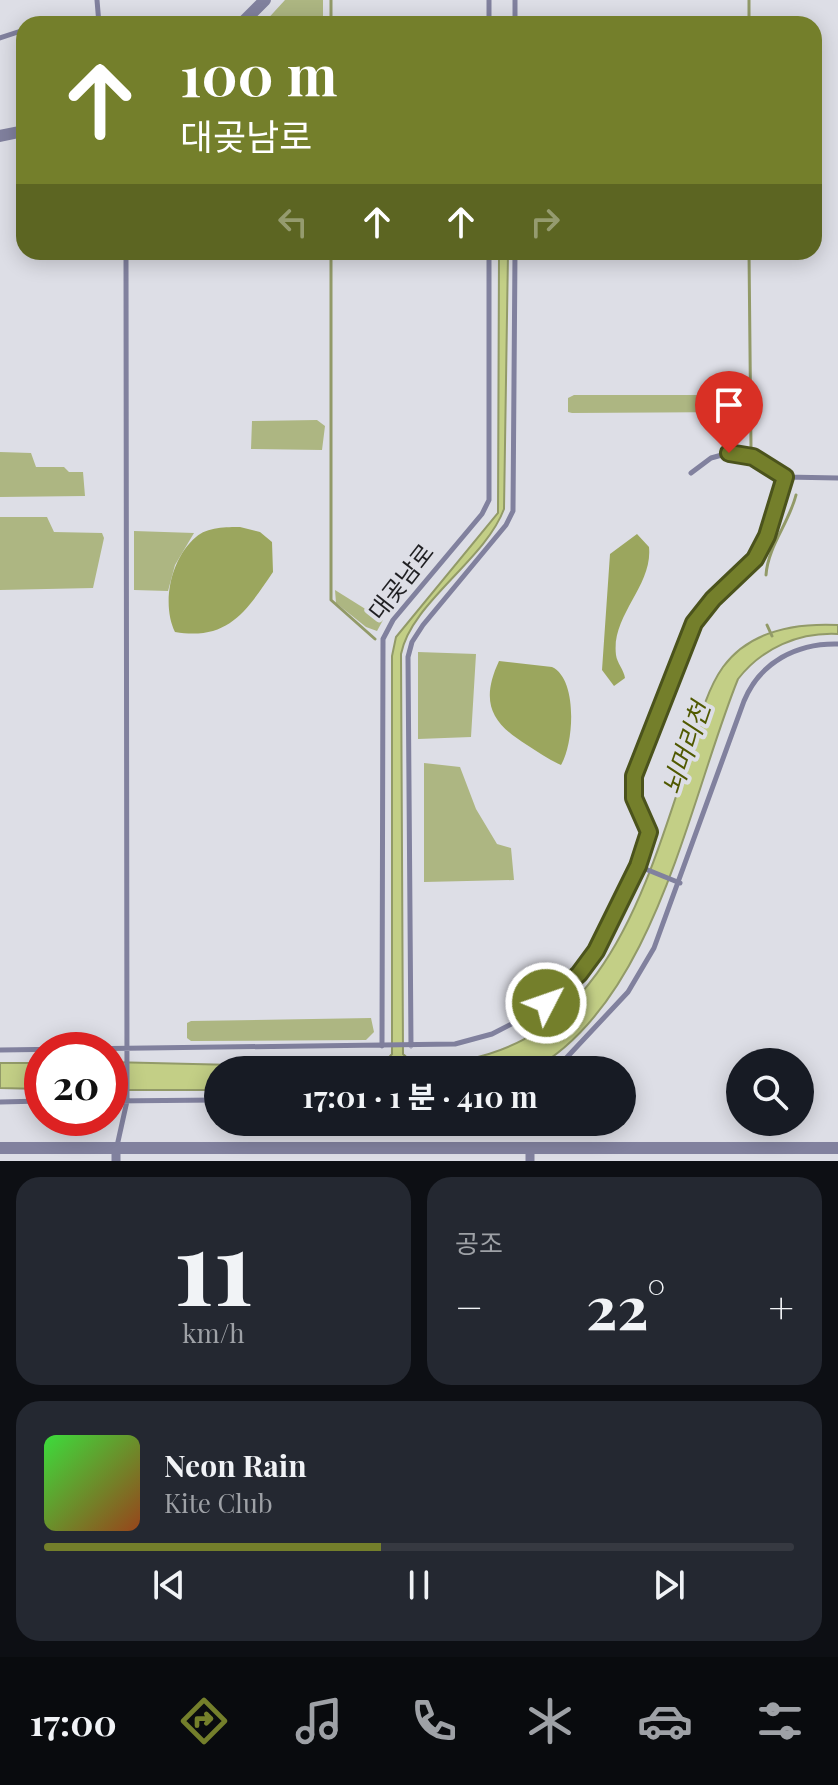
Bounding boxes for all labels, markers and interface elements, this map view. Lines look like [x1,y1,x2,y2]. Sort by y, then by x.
text: 100 m [180,36,337,111]
icon: ahead [48,48,152,152]
text: 대곶남로 [180,111,312,159]
icon: left [271,200,315,244]
icon: ahead [355,200,399,244]
icon: ahead [439,200,483,244]
icon: right [523,200,567,244]
pin [695,371,763,453]
icon: arrive [707,383,751,427]
street label: 대곶남로 [360,536,440,626]
water label: 뇌머리천 [653,694,718,799]
position arrow [504,961,588,1045]
speed limit sign: 20 [24,1032,128,1136]
map controls [726,1048,814,1136]
button: search [726,1048,814,1136]
text: 17:01 · 1 분 · 410 m [302,1076,538,1116]
text: 11 [174,1193,253,1332]
text: 공조 [455,1225,503,1260]
text: 22° [586,1265,666,1345]
text: − [455,1276,483,1335]
text: + [768,1276,794,1335]
text: km/h [182,1315,245,1350]
text: Neon Rain [164,1445,307,1485]
text: Kite Club [164,1485,273,1520]
icon: previous [147,1563,191,1607]
icon: pause [397,1563,441,1607]
icon: next [647,1563,691,1607]
icon: directions [176,1693,232,1749]
icon: music [291,1693,347,1749]
icon: phone [406,1693,462,1749]
icon: climate [522,1693,578,1749]
icon: car [637,1693,693,1749]
icon: filters [752,1693,808,1749]
text: 17:00 [30,1697,117,1745]

